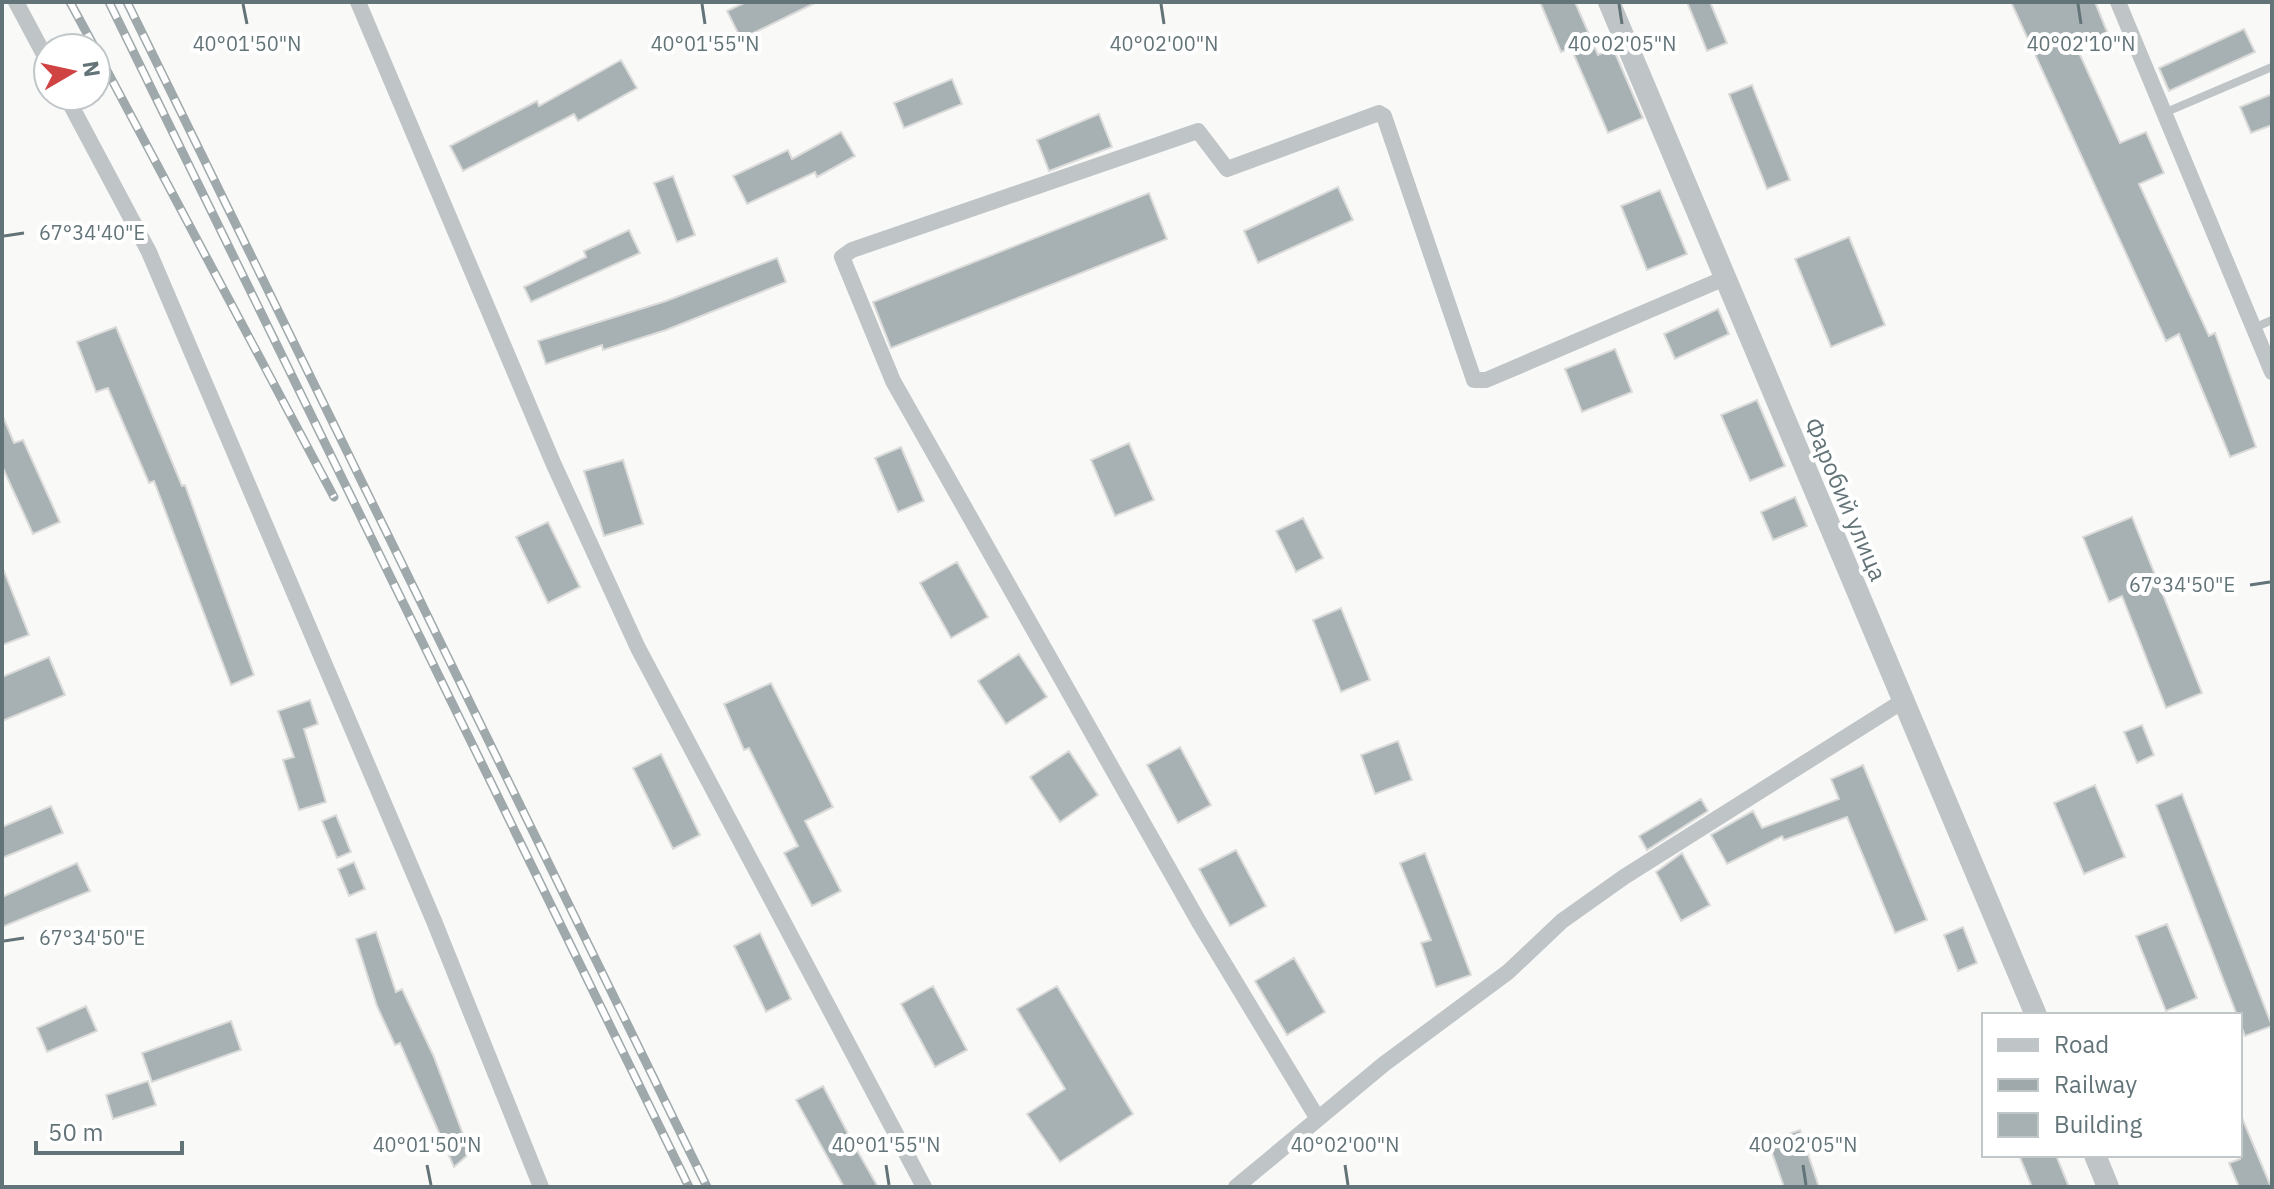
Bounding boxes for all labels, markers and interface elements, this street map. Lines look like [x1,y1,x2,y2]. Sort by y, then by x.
text: 40°01'50"N [193,30,301,57]
text: 40°01'55"N [651,30,759,57]
text: 40°02'00"N [1110,30,1218,57]
text: 40°02'05"N [1568,30,1676,57]
text: 40°02'10"N [2027,30,2135,57]
north arrow [32,32,112,112]
text: N [77,59,108,79]
text: 67°34'40"E [39,219,145,246]
street label: Фаробий улица [1797,412,1895,586]
text: 67°34'50"E [2129,571,2235,598]
text: 67°34'50"E [39,924,145,951]
legend [1982,1013,2242,1157]
text: Road [2054,1028,2109,1060]
text: Railway [2054,1068,2137,1100]
scale bar [36,1105,182,1155]
text: Building [2054,1108,2142,1140]
text: 50 m [48,1116,103,1148]
text: 40°01'50"N [373,1131,481,1158]
text: 40°01'55"N [832,1131,940,1158]
text: 40°02'00"N [1291,1131,1399,1158]
text: 40°02'05"N [1749,1131,1857,1158]

